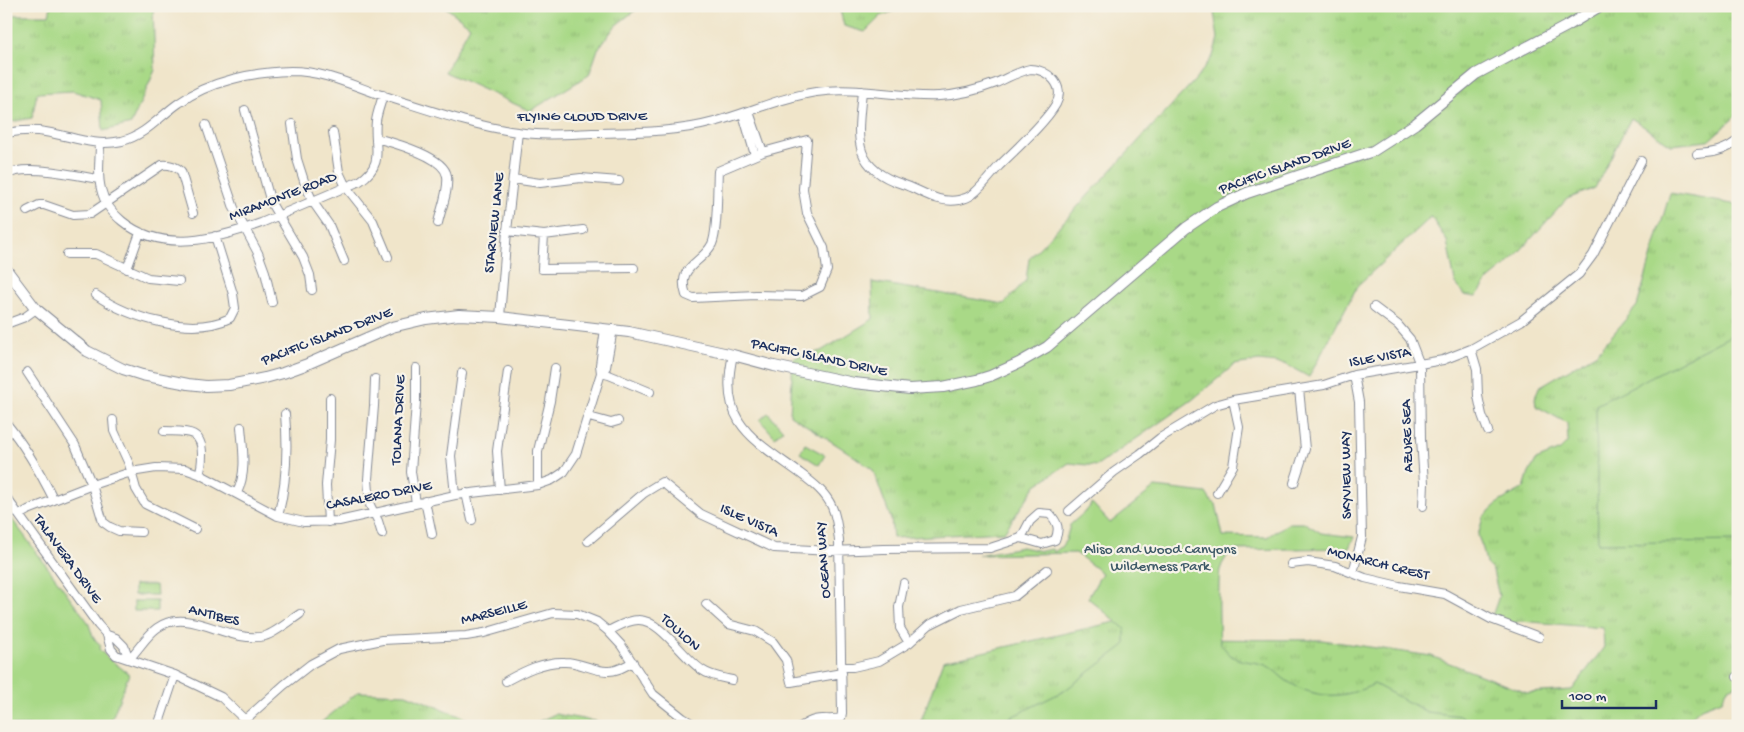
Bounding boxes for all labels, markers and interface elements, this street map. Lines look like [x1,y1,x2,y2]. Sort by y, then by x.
street label: FLYING CLOUD DRIVE [516,108,648,126]
street label: PACIFIC ISLAND DRIVE [1216,135,1354,200]
street label: MIRAMONTE ROAD [226,168,340,226]
street label: STARVIEW LANE [481,171,509,274]
street label: PACIFIC ISLAND DRIVE [258,303,396,371]
street label: PACIFIC ISLAND DRIVE [748,335,889,381]
street label: ISLE VISTA [1348,344,1413,372]
street label: TOLANA DRIVE [388,374,410,467]
street label: AZURE SEA [1398,398,1418,473]
street label: SKYVIEW WAY [1337,431,1357,519]
street label: CASALERO DRIVE [325,477,434,515]
street label: ISLE VISTA [717,500,782,542]
street label: TALAVERA DRIVE [28,510,106,608]
street label: OCEAN WAY [812,521,836,599]
park label: Aliso and Wood Canyons Wilderness Park [1084,541,1237,576]
street label: MONARCH CREST [1325,543,1432,586]
street label: MARSEILLE [459,596,529,630]
street label: ANTIBES [187,601,241,631]
street label: TOULON [655,610,704,656]
scale bar [1562,677,1655,709]
text: 100 m [1568,688,1607,706]

